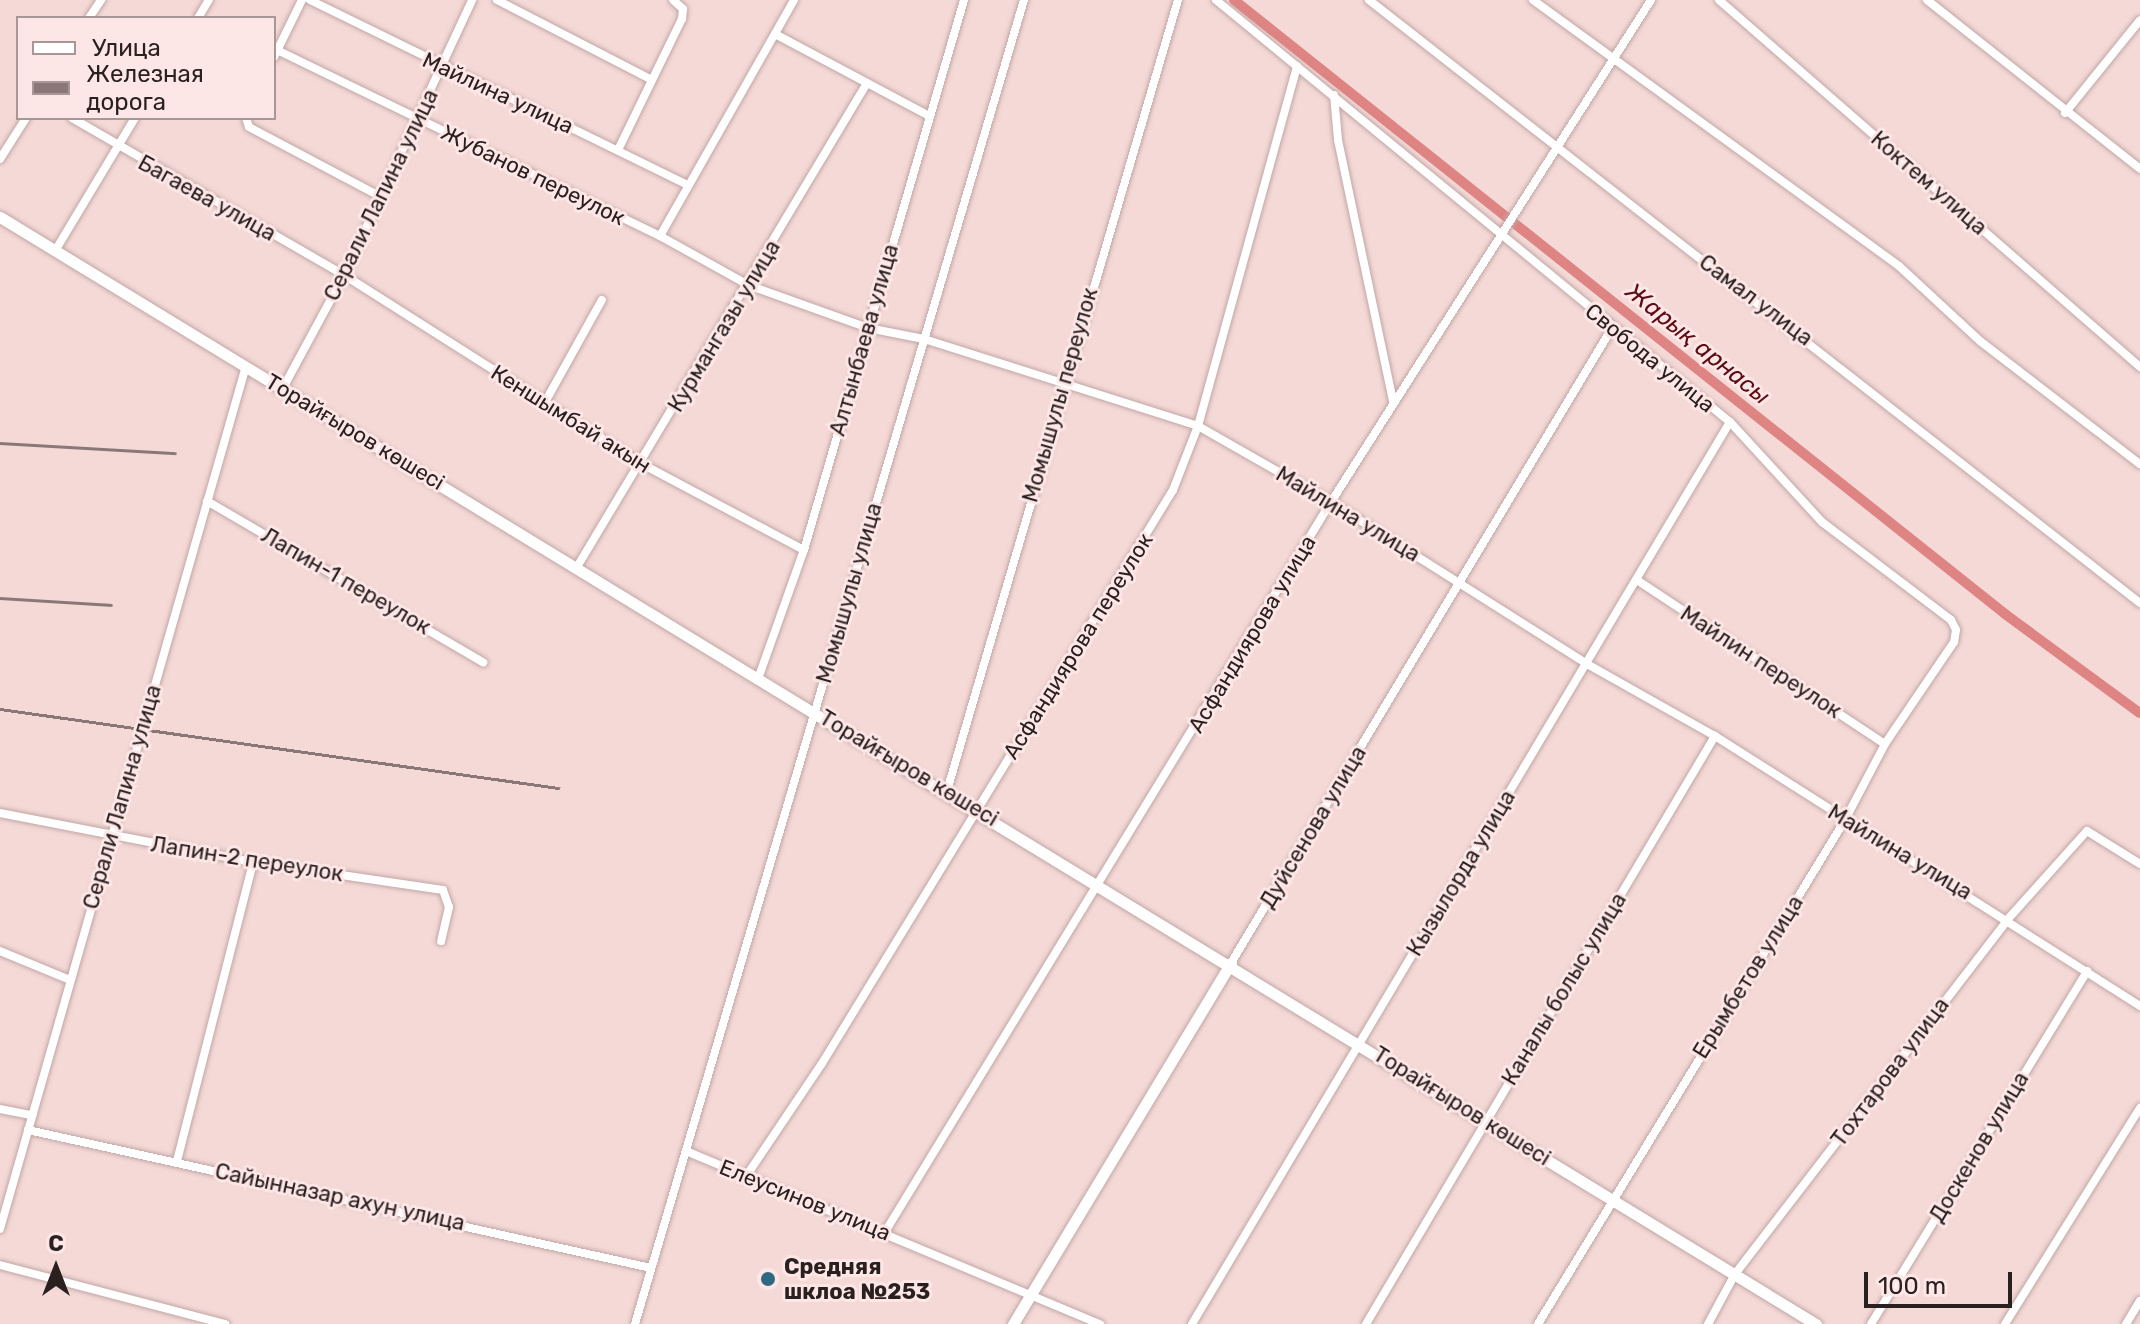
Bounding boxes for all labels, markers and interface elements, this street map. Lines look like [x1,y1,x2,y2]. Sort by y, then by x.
legend [16,16,276,120]
text: Улица [92,34,161,62]
street label: Майлина улица [418,47,578,139]
text: Железная дорога [86,60,204,116]
street label: Серали Лапина улица [318,85,444,305]
street label: Жубанов переулок [437,119,629,231]
street label: Коктем улица [1866,125,1992,241]
street label: Багаева улица [134,149,280,247]
street label: Курмангазы улица [662,235,786,417]
street label: Алтынбаева улица [824,241,904,439]
street label: Самал улица [1694,249,1818,351]
water label: Жарық арнасы [1619,277,1775,411]
street label: Момышулы переулок [1017,285,1103,505]
street label: Свобода улица [1580,298,1720,418]
street label: Кеншымбай акын [486,359,656,479]
street label: Торайғыров көшесі [261,368,449,496]
street label: Майлина улица [1271,461,1425,567]
street label: Момышулы улица [811,500,887,686]
street label: Лапин-1 переулок [257,522,435,640]
street label: Асфандиярова переулок [998,528,1158,764]
street label: Асфандиярова улица [1183,530,1321,738]
street label: Майлин переулок [1675,600,1847,724]
street label: Серали Лапина улица [77,682,167,912]
street label: Торайғыров көшесі [815,704,1003,832]
street label: Дуйсенова улица [1254,741,1372,913]
street label: Кызылорда улица [1401,785,1521,961]
street label: Майлина улица [1823,799,1977,905]
street label: Лапин-2 переулок [149,831,345,887]
street label: Каналы болыс улица [1496,888,1632,1090]
street label: Ерымбетов улица [1687,891,1809,1063]
street label: Тохтарова улица [1825,992,1955,1152]
street label: Торайғыров көшесі [1368,1041,1556,1171]
street label: Доскенов улица [1924,1067,2034,1227]
street label: Елеусинов улица [716,1154,894,1246]
street label: Сайынназар ахун улица [213,1158,467,1236]
north arrow [16,1228,96,1308]
text: С [48,1230,64,1257]
place label: Средняя шклоа №253 [784,1253,930,1304]
scale bar [1868,1256,2016,1306]
marker: Средняя шклоа №253 [759,1270,777,1288]
text: 100 m [1878,1272,1946,1300]

